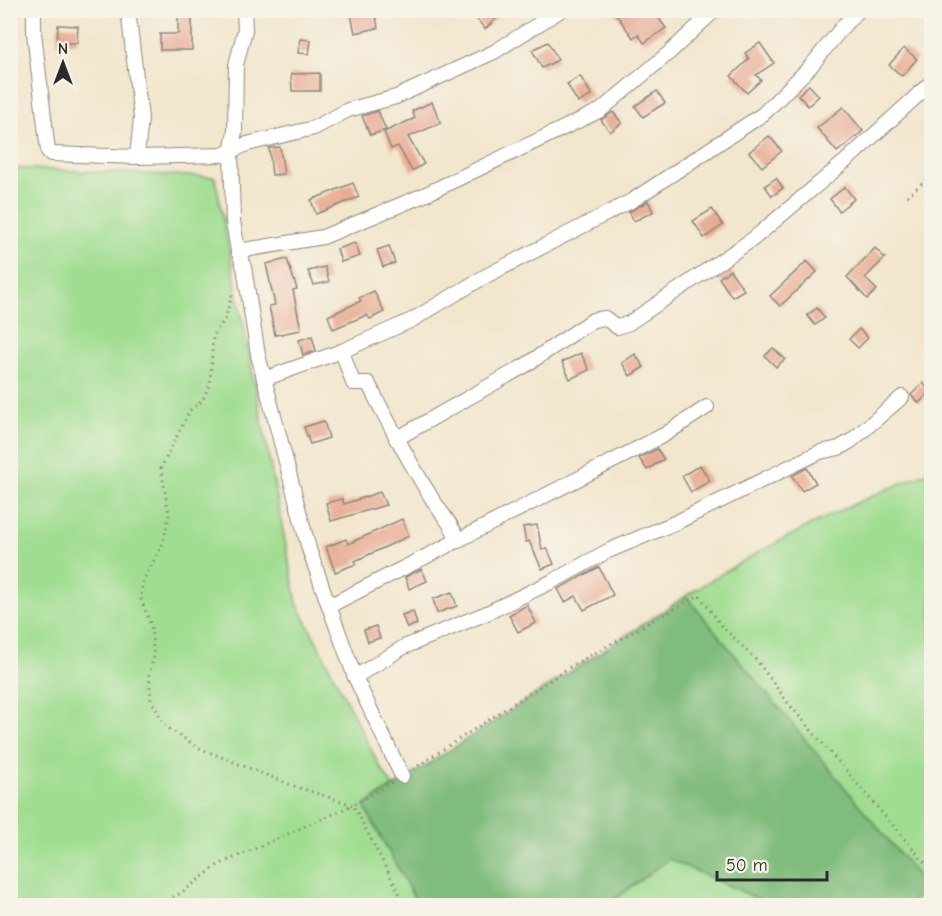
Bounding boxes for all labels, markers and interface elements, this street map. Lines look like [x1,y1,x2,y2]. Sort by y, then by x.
north arrow [33,33,93,93]
text: N [58,40,68,58]
scale bar [717,844,826,882]
text: 50 m [726,855,768,876]

